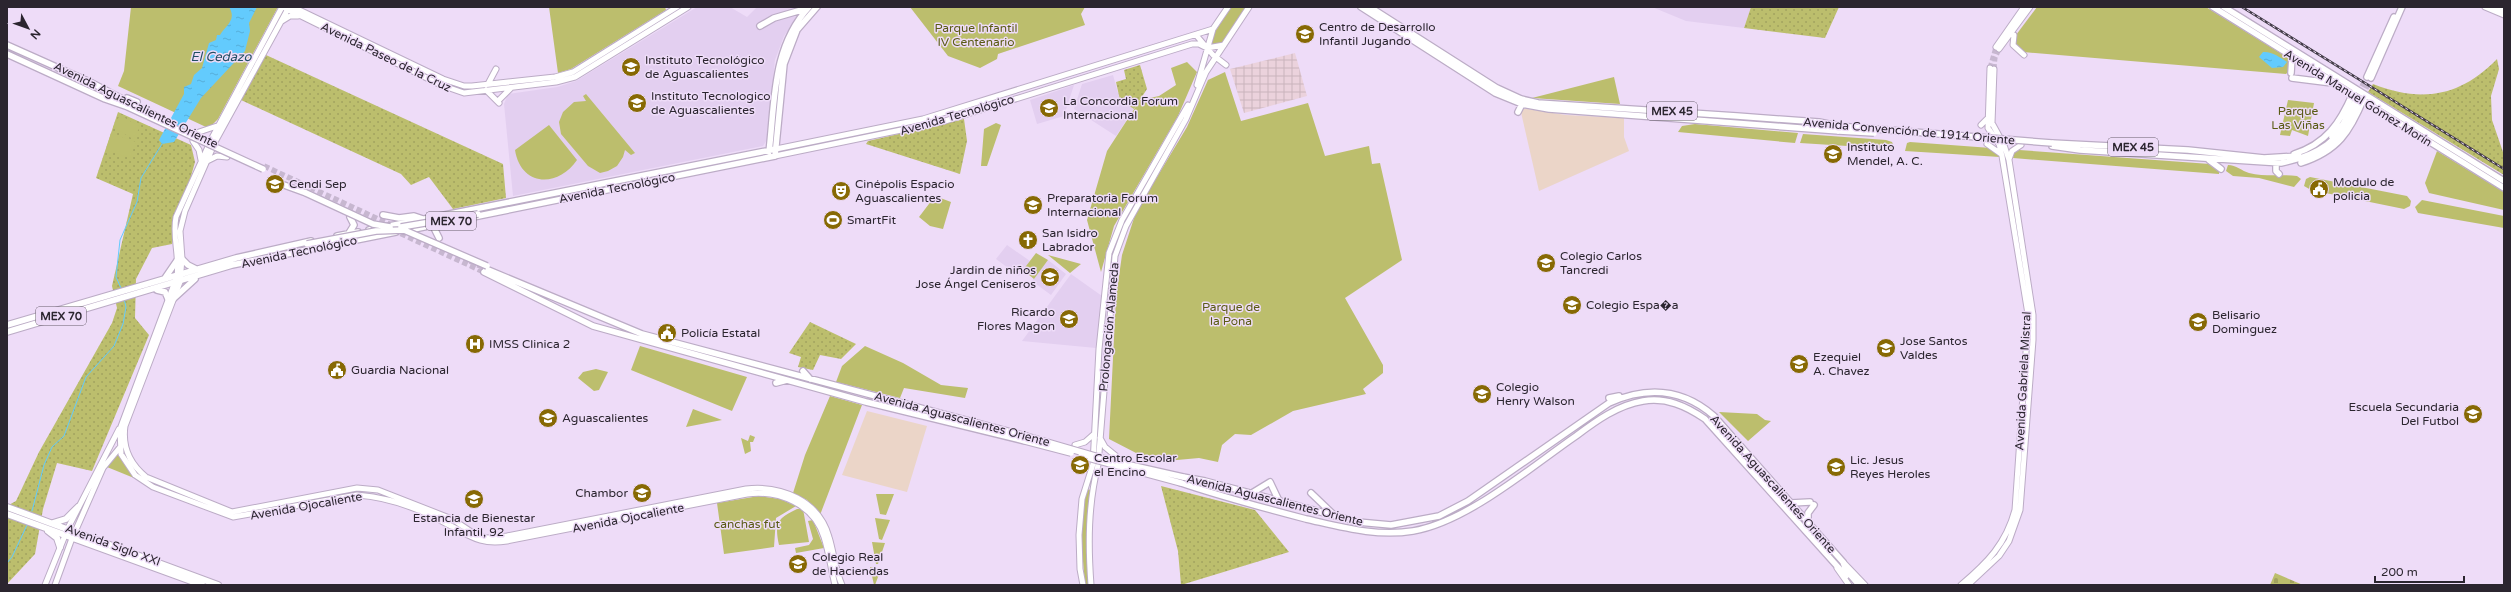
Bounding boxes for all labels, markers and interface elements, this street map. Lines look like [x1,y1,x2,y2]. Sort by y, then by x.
north arrow [8,8,48,48]
street label: Avenida Paseo de la Cruz [319,19,453,95]
place label: Centro de Desarrollo Infantil Jugando [1319,20,1436,48]
park label: Parque Infantil IV Centenario [934,21,1018,49]
school or university icon: Centro de Desarrollo Infantil Jugando [1294,23,1316,45]
text: N [27,27,43,42]
street label: Avenida Manuel Gómez Morín [2281,46,2435,150]
water label: El Cedazo [191,49,253,65]
place label: Instituto Tecnológico de Aguascalientes [645,53,765,81]
school or university icon: Instituto Tecnológico de Aguascalientes [620,56,642,78]
street label: Avenida Aguascalientes Oriente [51,59,221,151]
place label: Instituto Tecnologico de Aguascalientes [651,89,771,117]
school or university icon: Instituto Tecnologico de Aguascalientes [626,92,648,114]
street label: Avenida Tecnológico [898,92,1016,138]
place label: La Concordia Forum Internacional [1063,94,1178,122]
school or university icon: La Concordia Forum Internacional [1038,97,1060,119]
road number: MEX 45 [1647,102,1697,120]
park label: Parque Las Viñas [2271,104,2325,132]
street label: Avenida Convención de 1914 Oriente [1802,115,2016,147]
road number: MEX 45 [2108,138,2158,156]
place label: Instituto Mendel, A. C. [1847,140,1923,168]
school or university icon: Instituto Mendel, A. C. [1822,143,1844,165]
street label: Avenida Tecnológico [558,170,676,206]
school or university icon: Cendi Sep [264,173,286,195]
place label: Modulo de policia [2333,175,2395,203]
place label: Cendi Sep [289,177,347,191]
place label: Cinépolis Espacio Aguascalientes [855,177,955,205]
public building icon: Modulo de policia [2308,178,2330,200]
theatre icon: Cinépolis Espacio Aguascalientes [830,180,852,202]
place label: Preparatoria Forum Internacional [1047,191,1158,219]
school or university icon: Preparatoria Forum Internacional [1022,194,1044,216]
sports icon: SmartFit [822,209,844,231]
road number: MEX 70 [426,212,476,230]
place label: SmartFit [847,213,896,227]
place label: San Isidro Labrador [1042,226,1098,254]
church icon: San Isidro Labrador [1017,229,1039,251]
street label: Avenida Tecnológico [240,233,358,271]
place label: Colegio Carlos Tancredi [1560,249,1642,277]
school or university icon: Colegio Carlos Tancredi [1535,252,1557,274]
street label: Prolongación Alameda [1096,262,1122,392]
place label: Jardin de niños Jose Ángel Ceniseros [916,263,1036,291]
school or university icon: Jardin de niños Jose Ángel Ceniseros [1039,266,1061,288]
school or university icon: Colegio Espa�a [1561,294,1583,316]
place label: Colegio Espa�a [1586,298,1679,312]
park label: Parque de la Pona [1202,300,1260,328]
place label: Ricardo Flores Magon [977,305,1055,333]
road number: MEX 70 [36,307,86,325]
school or university icon: Ricardo Flores Magon [1058,308,1080,330]
place label: Belisario Dominguez [2212,308,2277,336]
street label: Avenida Gabriela Mistral [2012,311,2034,451]
school or university icon: Belisario Dominguez [2187,311,2209,333]
public building icon: Policía Estatal [656,322,678,344]
place label: Policía Estatal [681,326,760,340]
hospital icon: IMSS Clinica 2 [464,333,486,355]
place label: Jose Santos Valdes [1900,334,1968,362]
place label: IMSS Clinica 2 [489,337,570,351]
school or university icon: Jose Santos Valdes [1875,337,1897,359]
place label: Ezequiel A. Chavez [1813,350,1870,378]
school or university icon: Ezequiel A. Chavez [1788,353,1810,375]
public building icon: Guardia Nacional [326,359,348,381]
place label: Guardia Nacional [351,363,449,377]
place label: Colegio Henry Walson [1496,380,1575,408]
school or university icon: Colegio Henry Walson [1471,383,1493,405]
street label: Avenida Aguascalientes Oriente [873,389,1052,449]
place label: Escuela Secundaria Del Futbol [2348,400,2459,428]
school or university icon: Escuela Secundaria Del Futbol [2462,403,2484,425]
school or university icon: Aguascalientes [537,407,559,429]
place label: Aguascalientes [562,411,649,425]
street label: Avenida Aguascalientes Oriente [1707,412,1839,556]
place label: Centro Escolar el Encino [1094,451,1177,479]
place label: Lic. Jesus Reyes Heroles [1850,453,1930,481]
school or university icon: Centro Escolar el Encino [1069,454,1091,476]
school or university icon: Lic. Jesus Reyes Heroles [1825,456,1847,478]
street label: Avenida Aguascalientes Oriente [1185,471,1365,529]
school or university icon: Chambor [631,482,653,504]
place label: Chambor [575,486,628,500]
school or university icon: Estancia de Bienestar Infantil, 92 [463,488,485,510]
street label: Avenida Ojocaliente [249,489,363,523]
street label: Avenida Ojocaliente [571,500,685,536]
place label: Estancia de Bienestar Infantil, 92 [413,511,536,539]
park label: canchas fut [714,517,781,531]
street label: Avenida Siglo XXI [63,521,163,569]
place label: Colegio Real de Haciendas [812,550,889,578]
school or university icon: Colegio Real de Haciendas [787,553,809,575]
scale bar [2375,558,2464,584]
text: 200 m [2381,565,2418,579]

